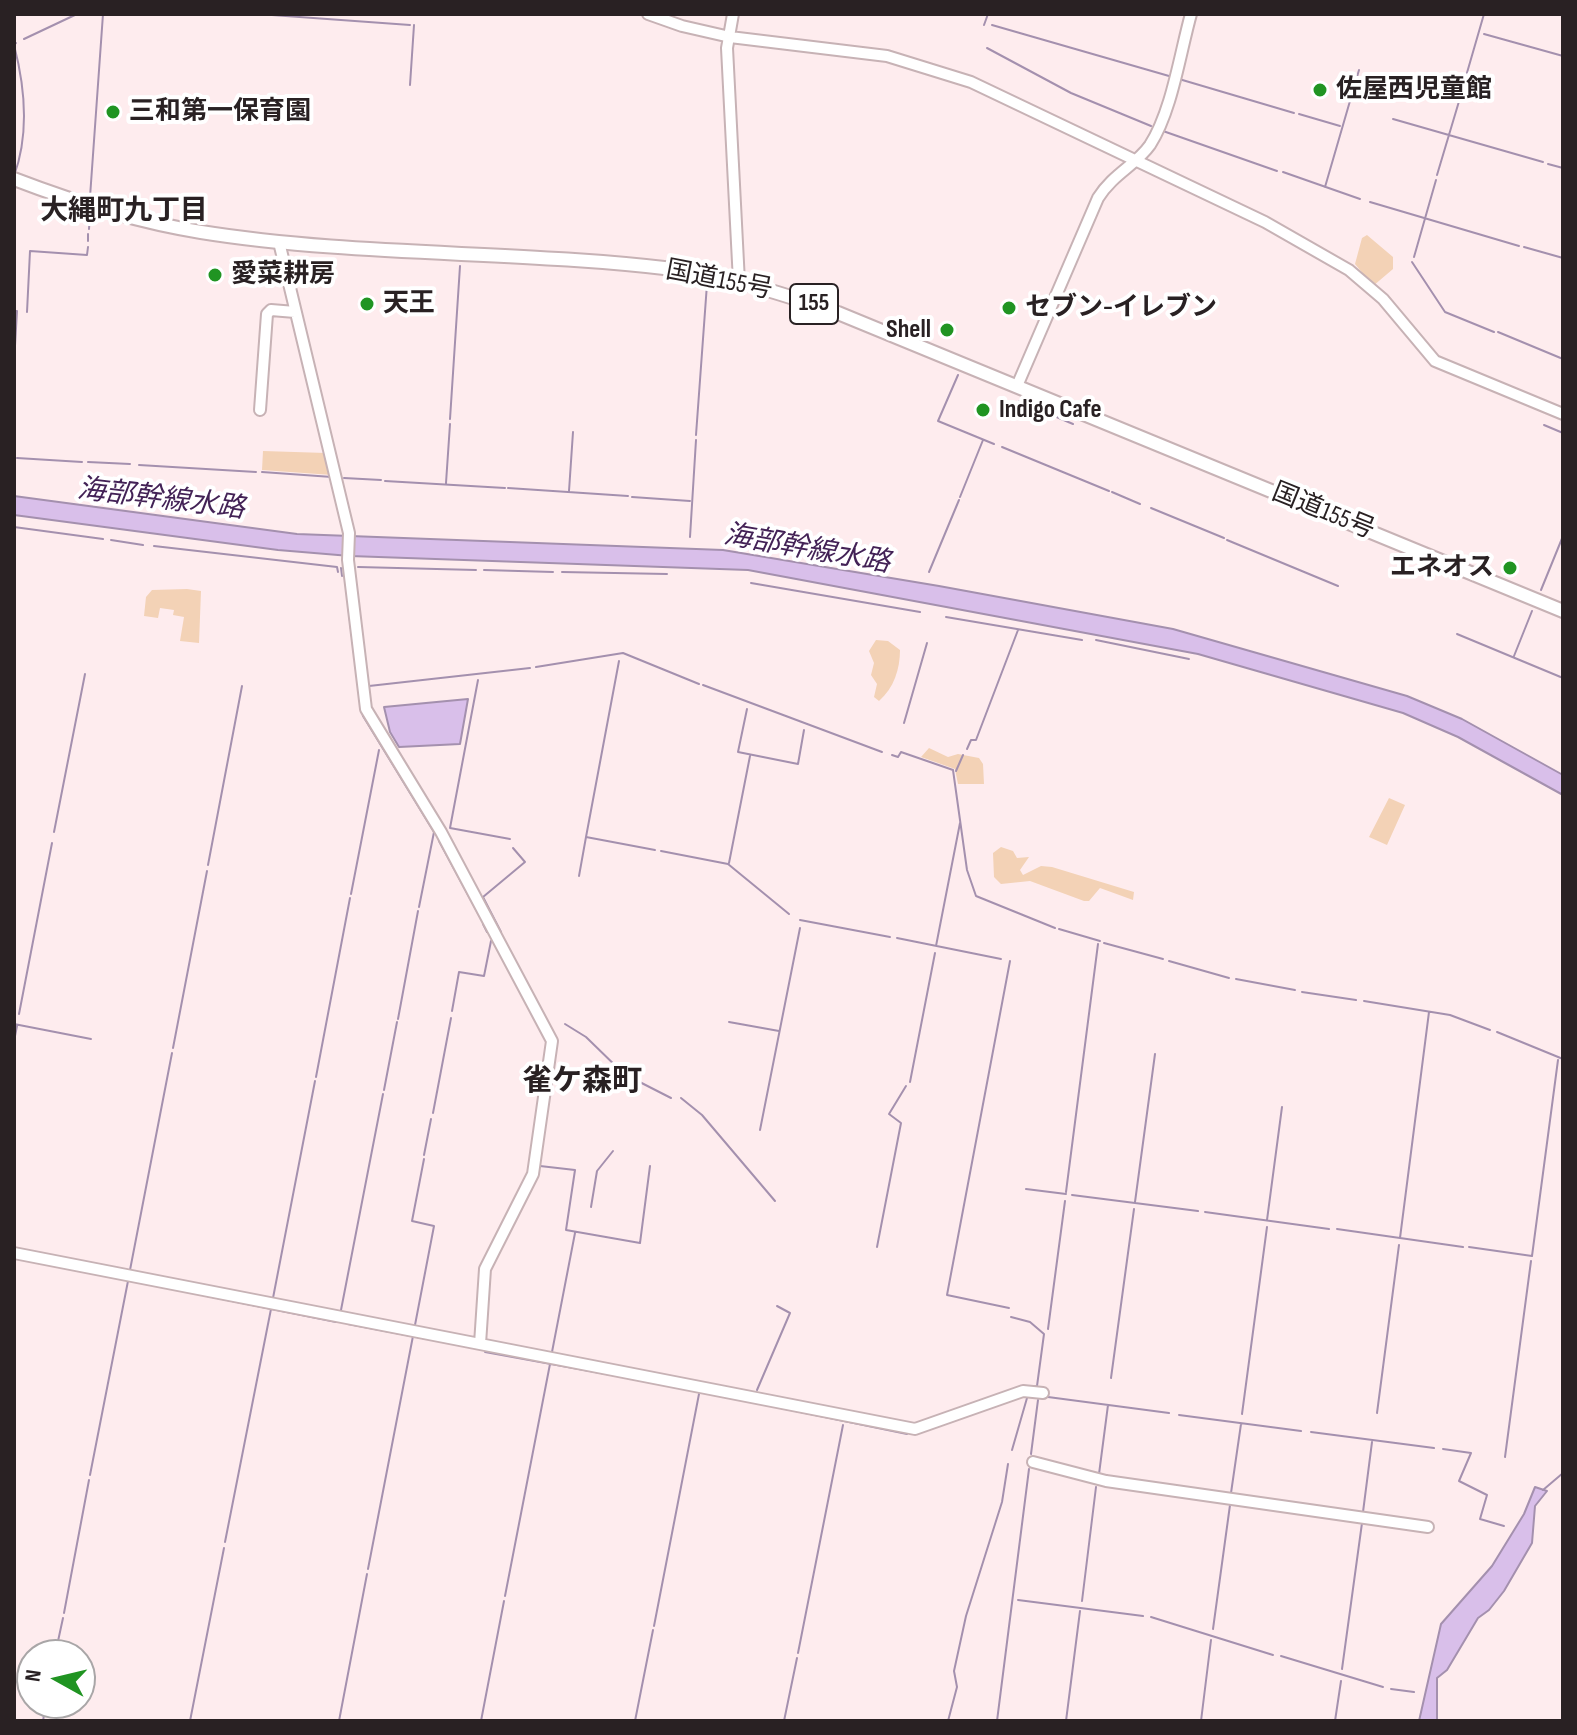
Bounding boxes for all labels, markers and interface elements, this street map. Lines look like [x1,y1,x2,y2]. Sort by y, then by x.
place label: 佐屋西児童館 [1336,74,1492,106]
marker: 佐屋西児童館 [1311,81,1329,99]
place label: 三和第一保育園 [129,96,311,128]
marker: 三和第一保育園 [104,103,122,121]
district label: 大縄町九丁目 [40,195,208,229]
street label: 国道155号 [663,255,775,307]
place label: 愛菜耕房 [231,259,335,291]
marker: 愛菜耕房 [206,266,224,284]
road number: 155 [790,284,838,324]
place label: 天王 [383,288,435,320]
place label: セブン-イレブン [1025,292,1217,324]
marker: 天王 [358,295,376,313]
marker: セブン-イレブン [1000,299,1018,317]
place label: Shell [886,314,931,346]
marker: Shell [938,321,956,339]
place label: Indigo Cafe [999,394,1102,426]
marker: Indigo Cafe [974,401,992,419]
water label: 海部幹線水路 [76,473,246,527]
street label: 国道155号 [1267,477,1379,547]
water label: 海部幹線水路 [721,519,893,581]
place label: エネオス [1390,552,1494,584]
marker: エネオス [1501,559,1519,577]
district label: 雀ケ森町 [522,1064,642,1100]
north arrow [16,1639,96,1719]
text: N [20,1668,48,1684]

